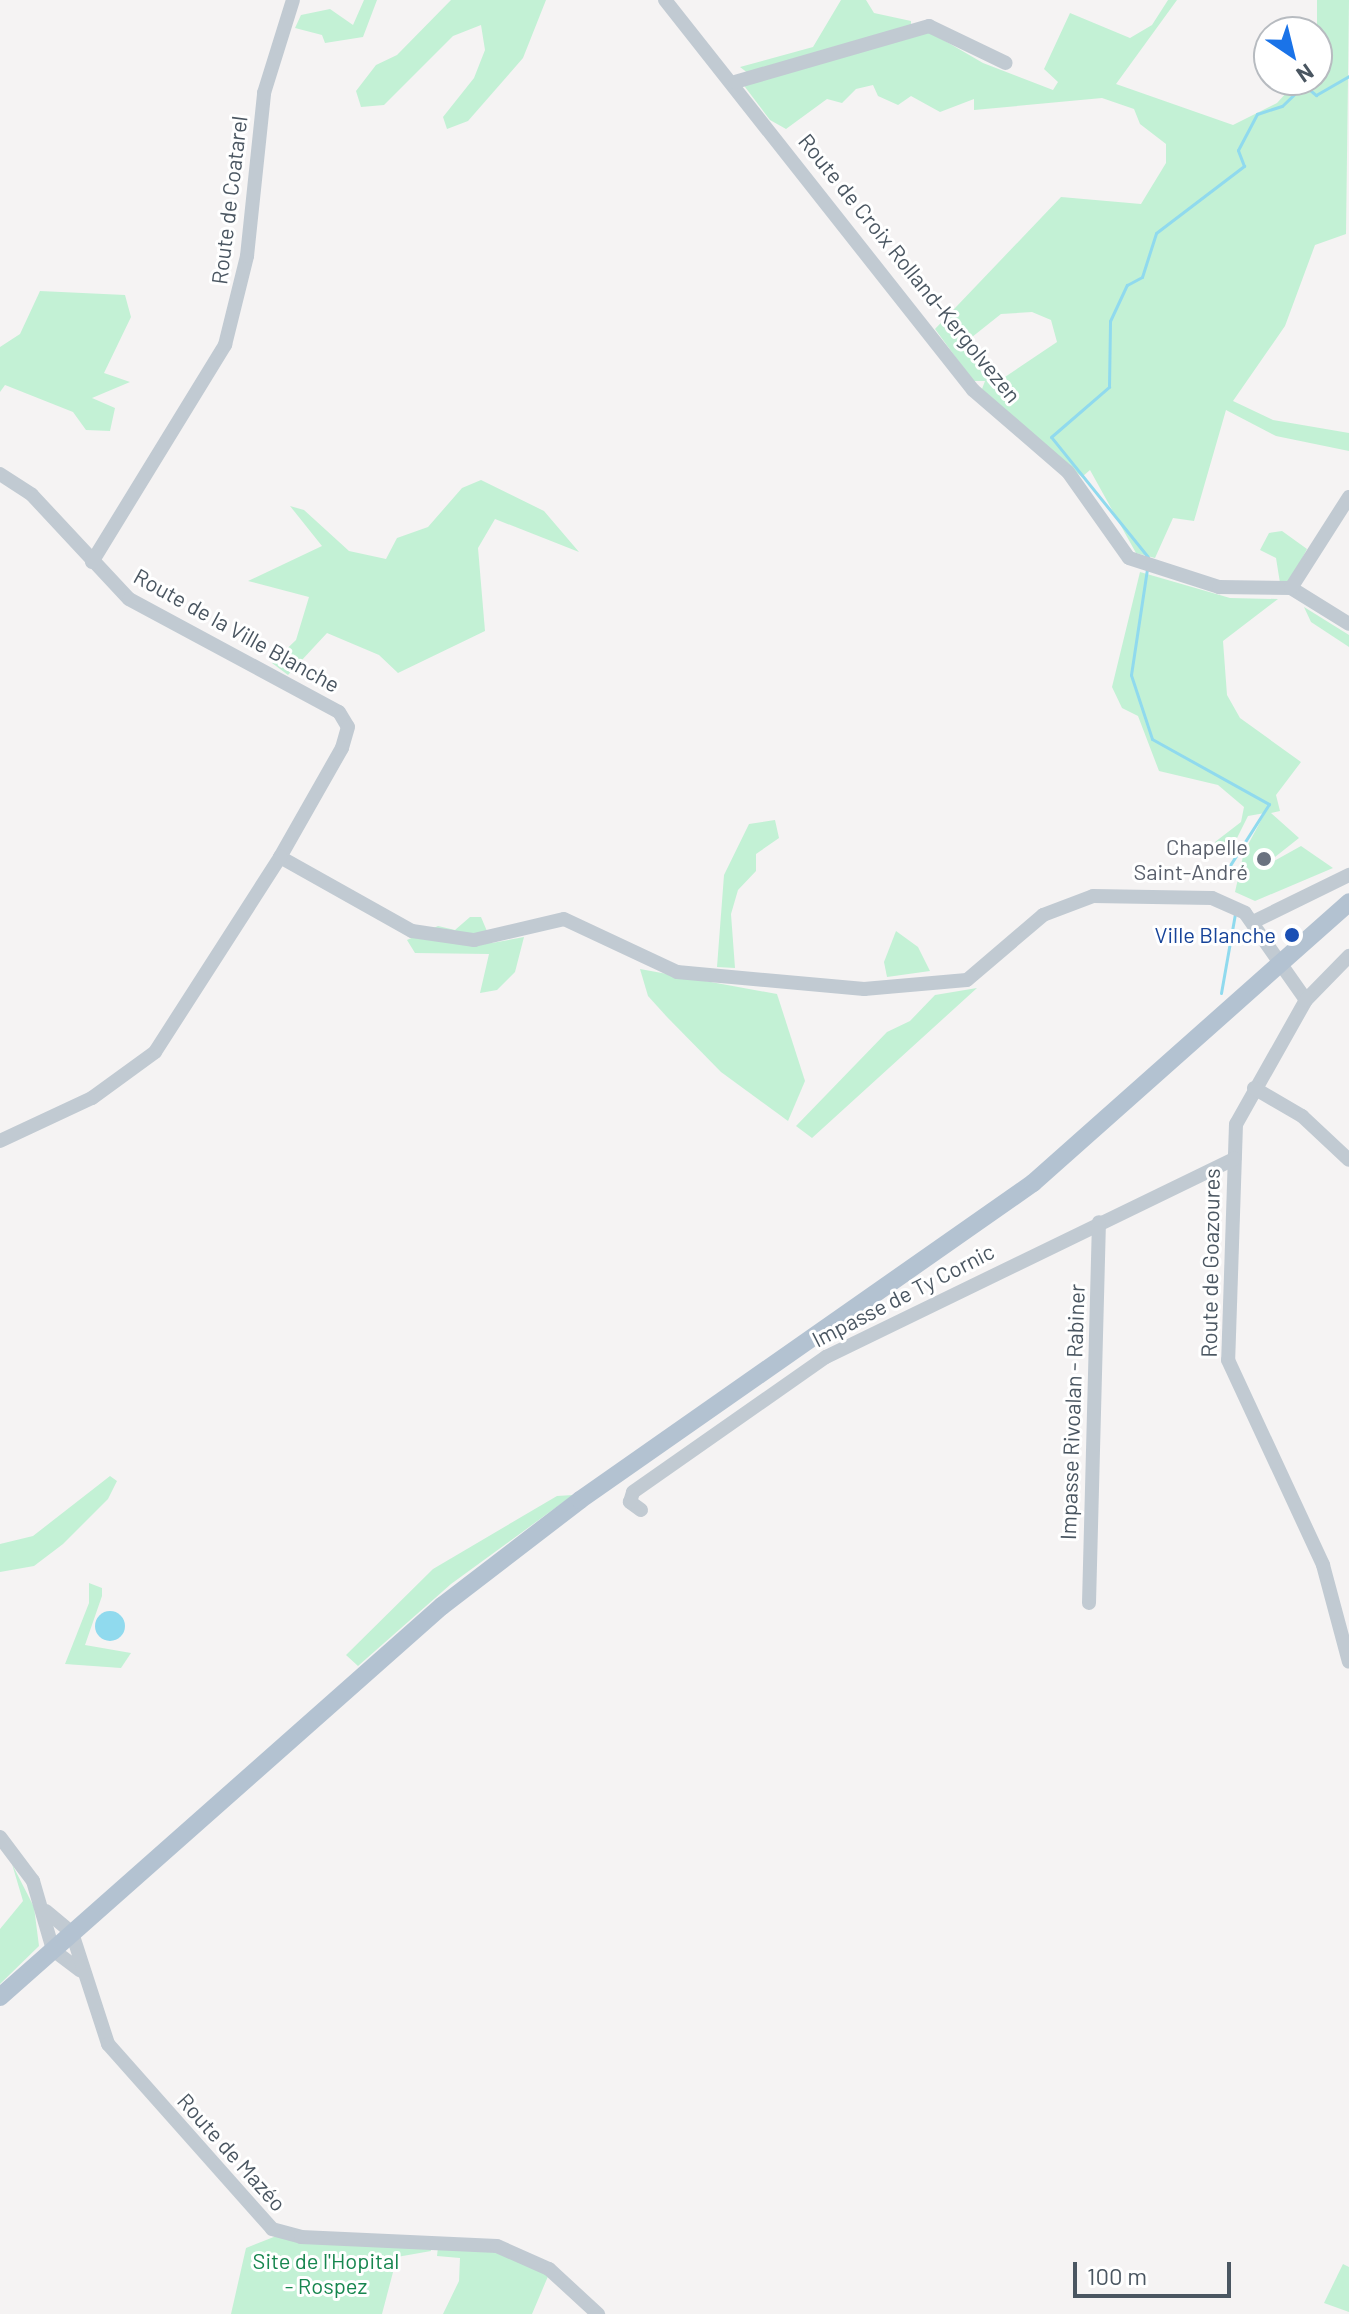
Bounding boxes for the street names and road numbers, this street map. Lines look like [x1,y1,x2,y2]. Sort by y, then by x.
street label: Route de Coatarel [206,114,252,286]
street label: Route de Croix Rolland-Kergolvezen [793,128,1027,408]
street label: Route de la Ville Blanche [129,562,345,698]
street label: Route de Goazoures [1195,1168,1225,1358]
street label: Impasse de Ty Cornic [808,1238,998,1352]
street label: Impasse Rivoalan - Rabiner [1054,1284,1090,1540]
street label: Route de Mazéo [172,2088,292,2216]

